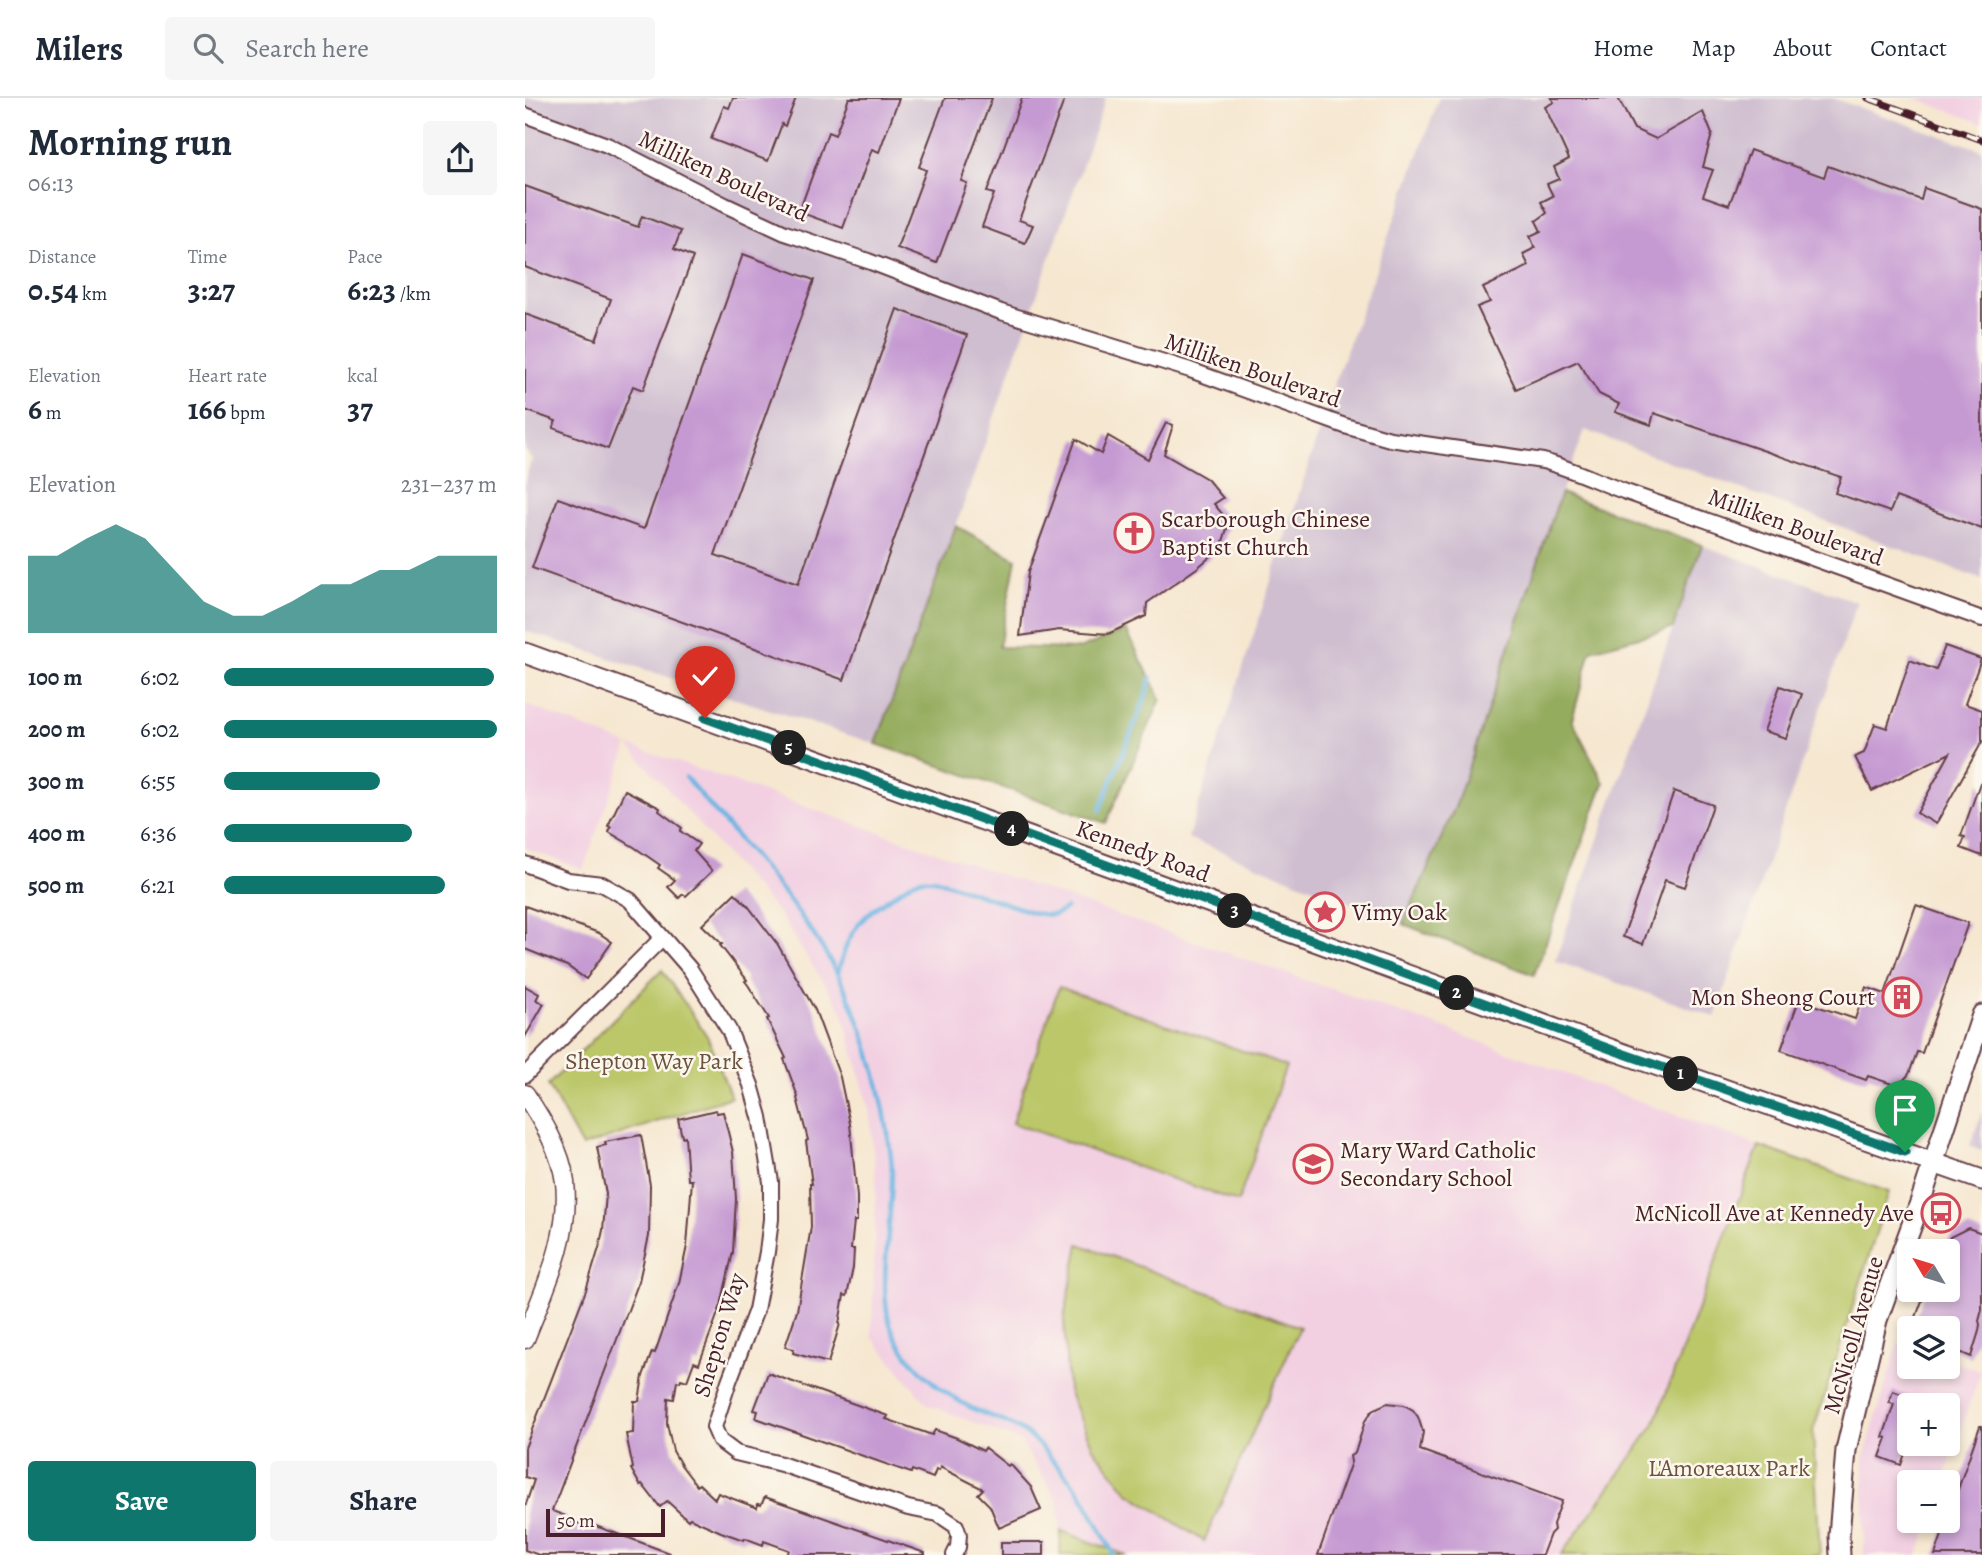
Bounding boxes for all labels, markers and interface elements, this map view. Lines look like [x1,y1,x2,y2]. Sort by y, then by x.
search box [165,17,655,80]
text: Milers [35,26,123,71]
icon: search [189,29,227,67]
text: Search here [245,31,369,66]
text: Home [1593,32,1654,64]
text: Map [1692,32,1736,64]
text: About [1774,32,1832,64]
text: Contact [1870,32,1947,64]
text: Morning run [28,116,232,168]
button: share [423,121,497,195]
street label: Milliken Boulevard [634,123,814,230]
text: 06:13 [28,168,74,199]
text: Distance [28,244,96,270]
text: Time [188,244,227,270]
text: Pace [347,244,383,270]
text: 0.54 [28,270,78,310]
text: 3:27 [188,270,235,310]
text: 6:23 [347,270,396,310]
text: km [78,281,107,307]
text: /km [396,281,431,307]
street label: Milliken Boulevard [1161,325,1345,415]
text: Elevation [28,363,101,389]
text: Heart rate [188,363,267,389]
text: kcal [347,363,378,389]
text: 6 [28,389,42,429]
text: 166 [188,389,226,429]
text: 37 [347,389,373,429]
text: m [42,400,62,426]
text: bpm [226,400,266,426]
text: Elevation [28,469,116,500]
text: 231–237 m [401,469,497,500]
street label: Milliken Boulevard [1704,480,1888,574]
place label: Scarborough Chinese Baptist Church [1161,503,1370,563]
church icon: Scarborough Chinese Baptist Church [1113,512,1155,554]
pin [675,646,735,718]
icon: check [686,657,724,695]
text: 100 m [28,662,83,693]
text: 6:02 [140,662,179,693]
text: 200 m [28,714,86,745]
text: 6:02 [140,714,179,745]
pin: 5 [771,730,807,766]
text: 5 [784,734,793,760]
text: 300 m [28,766,84,797]
text: 6:55 [140,766,176,797]
pin: 4 [995,812,1029,846]
street label: Kennedy Road [1072,812,1215,890]
text: 4 [1007,815,1016,841]
text: 400 m [28,818,85,849]
text: 6:36 [140,818,176,849]
text: 500 m [28,870,84,901]
text: 6:21 [140,870,175,901]
place icon: Vimy Oak [1304,891,1346,933]
pin: 3 [1217,894,1253,928]
place label: Vimy Oak [1351,896,1447,928]
text: 3 [1230,897,1239,923]
pin: 2 [1439,976,1475,1010]
building icon: Mon Sheong Court [1881,976,1923,1018]
text: 2 [1452,979,1461,1005]
place label: Mon Sheong Court [1691,981,1875,1013]
park label: Shepton Way Park [565,1045,743,1077]
pin: 1 [1663,1056,1699,1091]
text: 1 [1677,1060,1684,1086]
pin [1875,1080,1935,1152]
icon: arrive [1886,1091,1924,1129]
place label: Mary Ward Catholic Secondary School [1340,1134,1536,1194]
school or university icon: Mary Ward Catholic Secondary School [1292,1143,1334,1185]
bus stop icon: McNicoll Ave at Kennedy Ave [1920,1192,1962,1234]
place label: McNicoll Ave at Kennedy Ave [1634,1197,1914,1229]
north arrow [1897,1239,1960,1302]
map controls [1897,1239,1960,1533]
street label: McNicoll Avenue [1815,1252,1891,1418]
street label: Shepton Way [685,1269,753,1401]
button: layers [1897,1316,1960,1379]
button: + [1897,1393,1960,1456]
park label: L'Amoreaux Park [1648,1452,1810,1484]
button: Save [28,1461,256,1541]
button: Share [270,1461,497,1541]
button: − [1897,1470,1960,1533]
scale bar [546,1506,665,1538]
text: 50 m [557,1508,595,1534]

